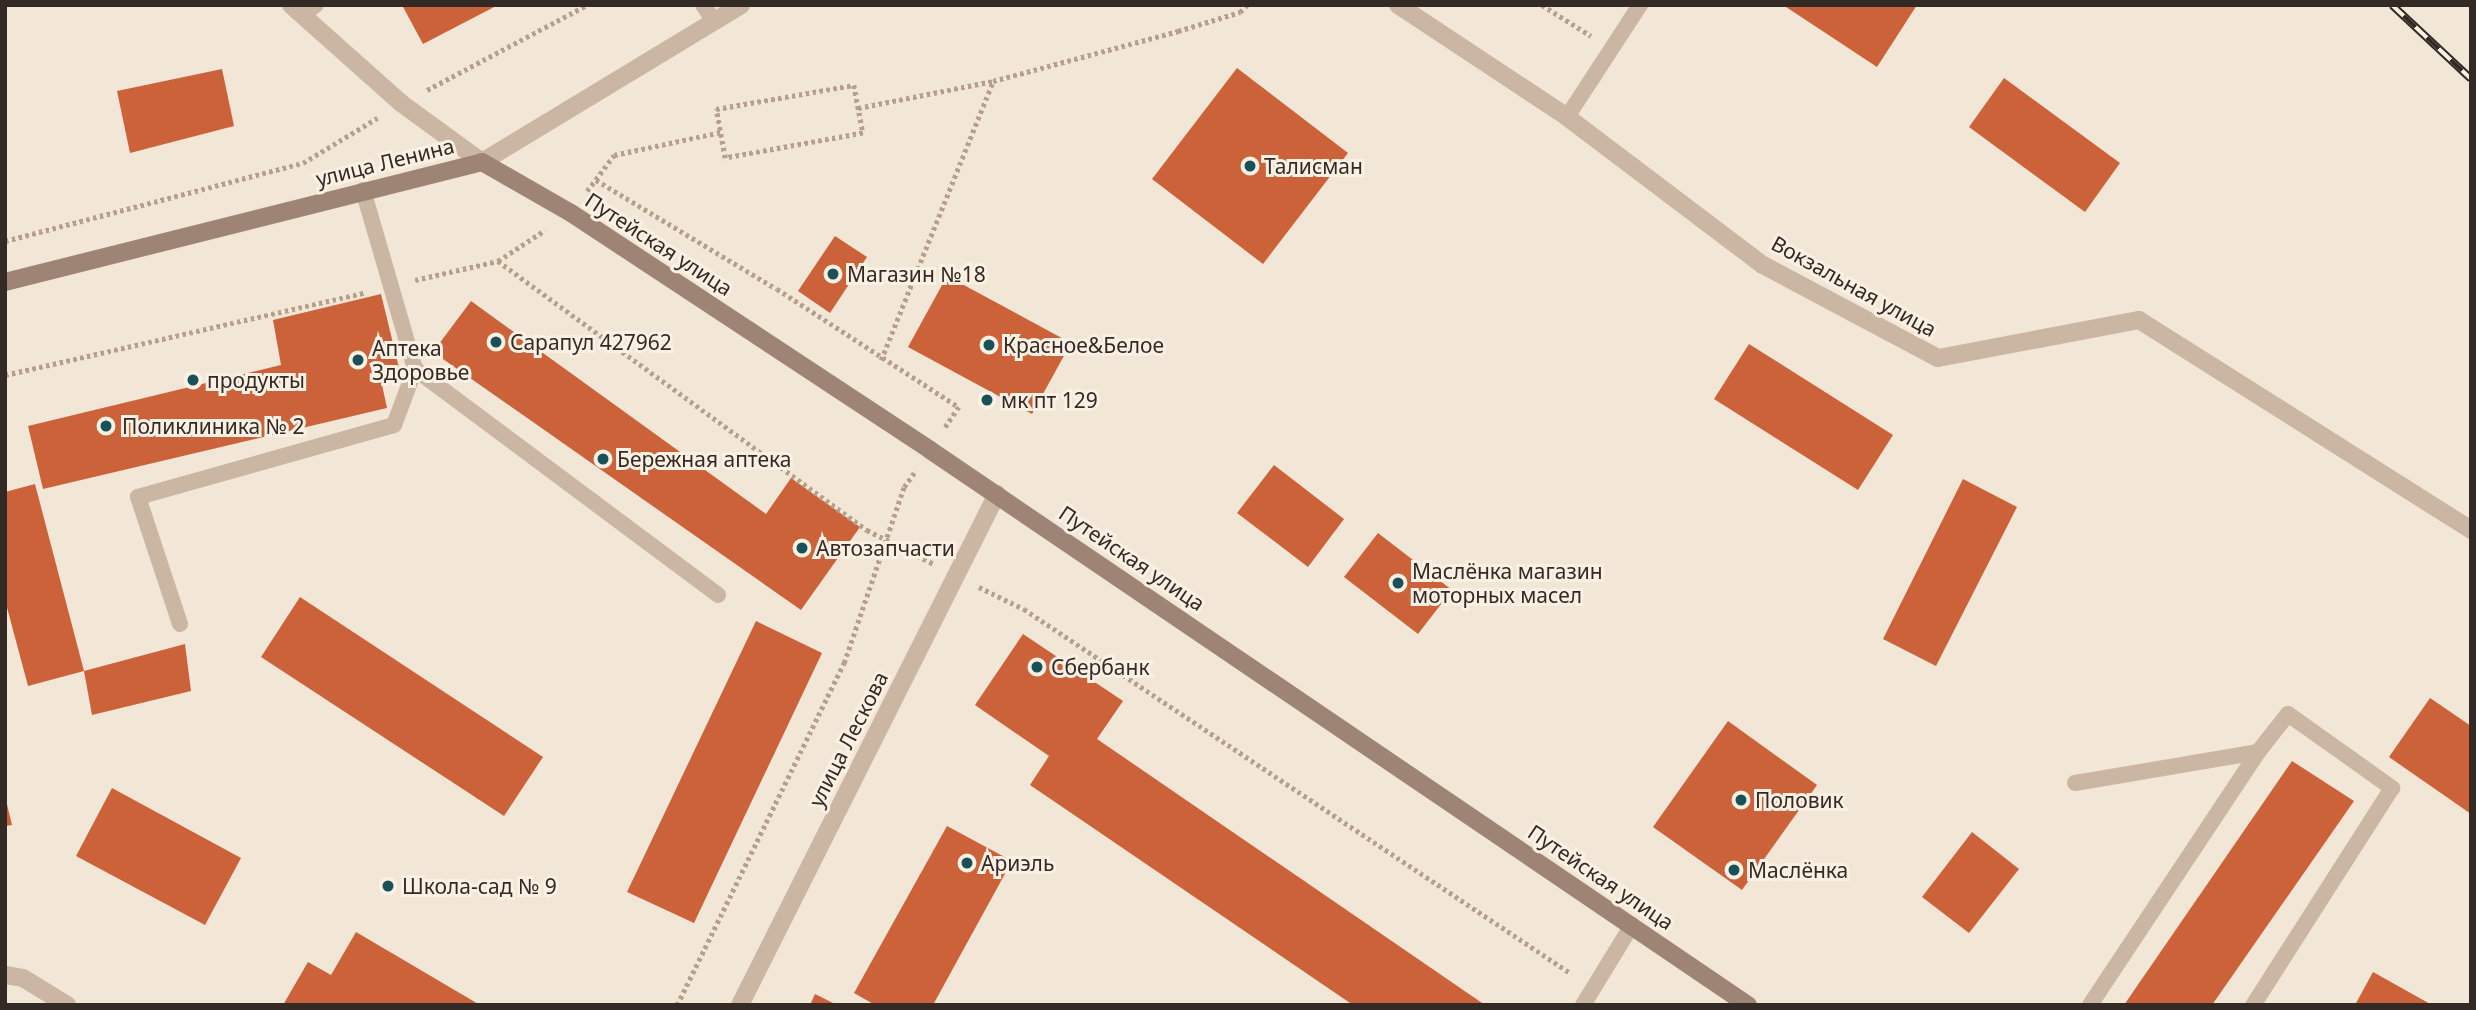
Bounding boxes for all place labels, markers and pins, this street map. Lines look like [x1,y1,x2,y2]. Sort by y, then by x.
place label: Талисман [1264,153,1363,179]
marker: Талисман [1242,158,1258,174]
place label: Магазин №18 [847,261,986,287]
marker: Магазин №18 [825,266,841,282]
place label: Сарапул 427962 [510,329,672,355]
place label: Красное&Белое [1003,332,1164,358]
marker: Сарапул 427962 [488,334,504,350]
place label: Аптека Здоровье [372,335,469,385]
marker: Красное&Белое [981,337,997,353]
marker: Аптека Здоровье [350,352,366,368]
place label: продукты [207,367,305,393]
marker: продукты [185,372,201,388]
place label: мк пт 129 [1001,387,1098,413]
marker: мк пт 129 [979,392,995,408]
place label: Поликлиника № 2 [122,413,304,439]
marker: Поликлиника № 2 [96,416,116,436]
place label: Бережная аптека [617,446,791,472]
marker: Бережная аптека [595,451,611,467]
place label: Автозапчасти [816,535,955,561]
marker: Автозапчасти [794,540,810,556]
place label: Маслёнка магазин моторных масел [1412,558,1603,608]
marker: Маслёнка магазин моторных масел [1390,575,1406,591]
place label: Сбербанк [1051,654,1150,680]
marker: Сбербанк [1029,659,1045,675]
place label: Половик [1755,787,1844,813]
marker: Половик [1733,792,1749,808]
place label: Ариэль [981,850,1054,876]
marker: Ариэль [959,855,975,871]
place label: Маслёнка [1748,857,1848,883]
marker: Маслёнка [1726,862,1742,878]
place label: Школа-сад № 9 [402,873,557,899]
marker: Школа-сад № 9 [380,878,396,894]

